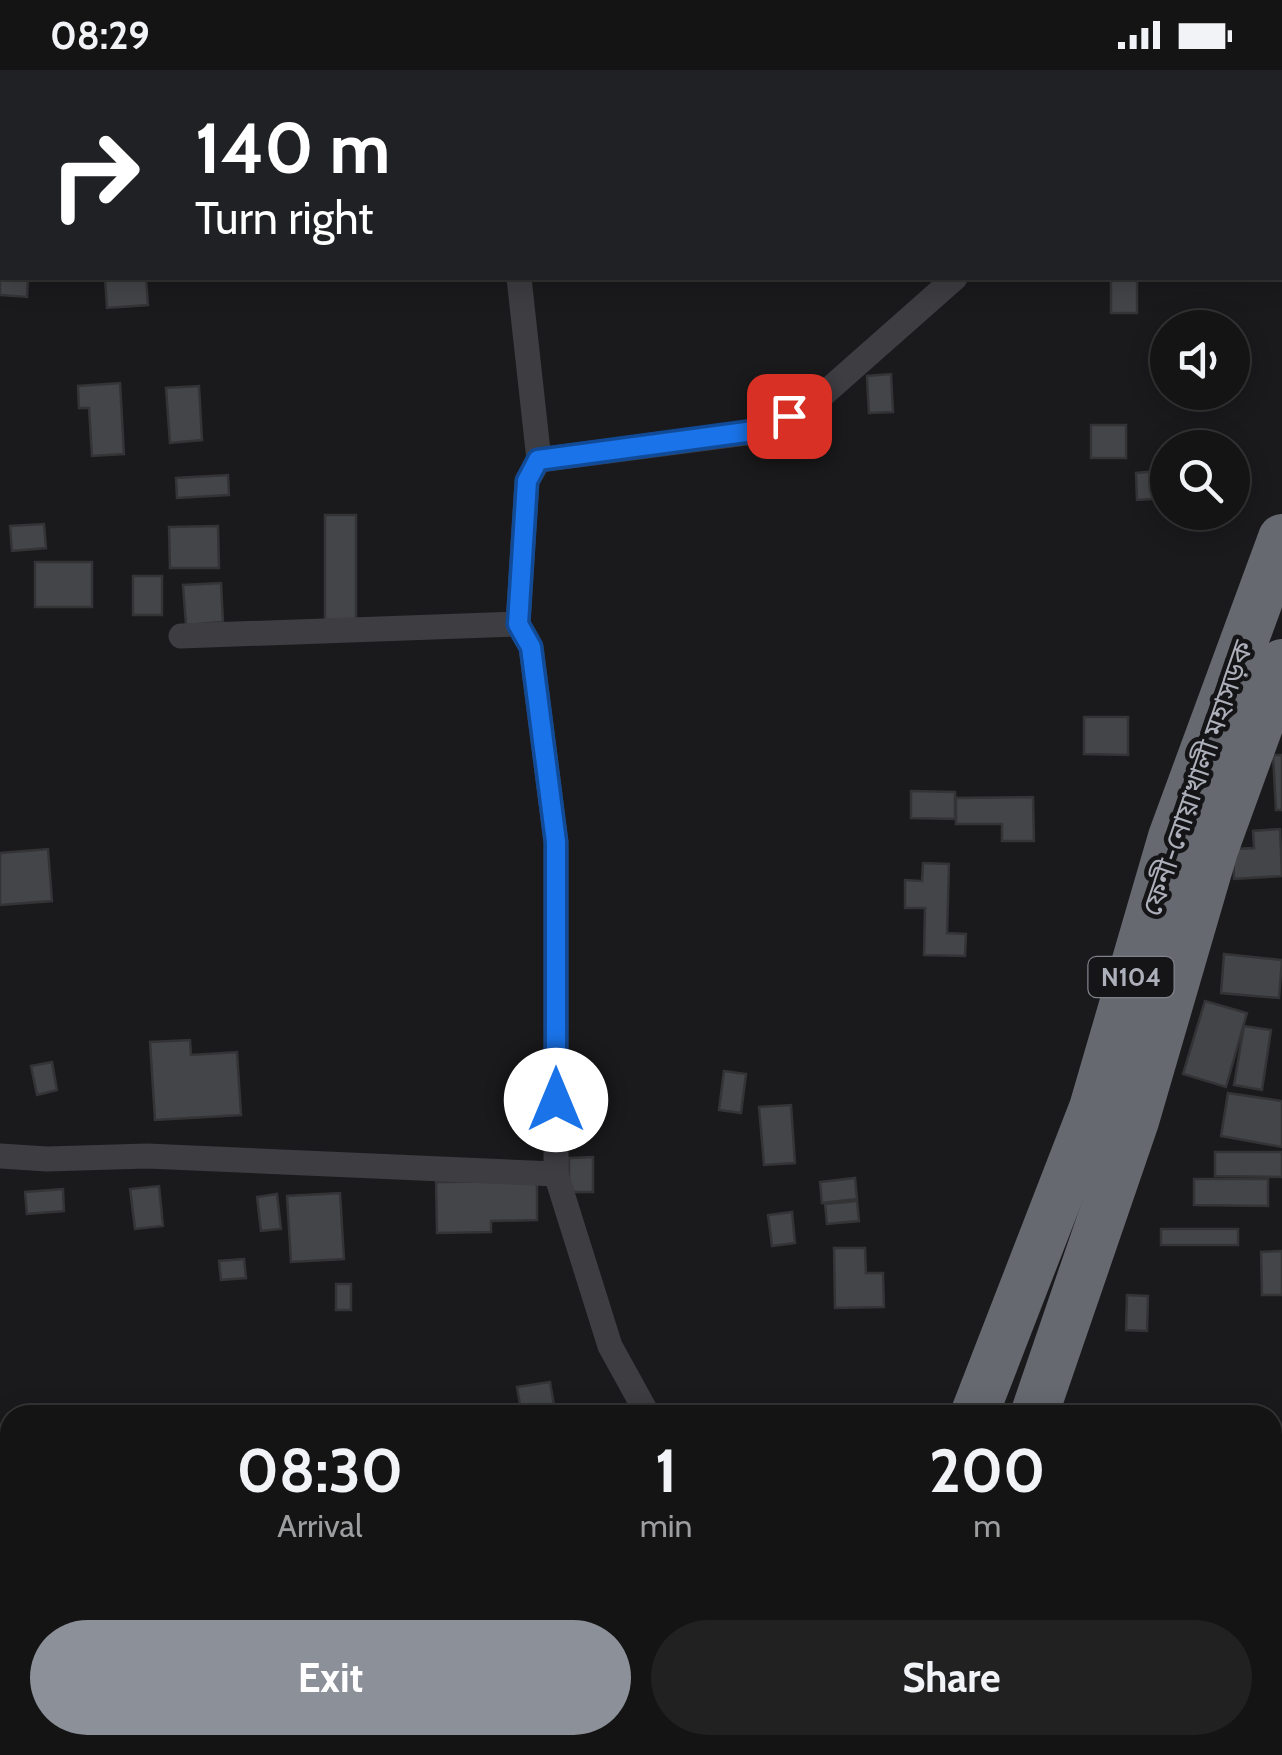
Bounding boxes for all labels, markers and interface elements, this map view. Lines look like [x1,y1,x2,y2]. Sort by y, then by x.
text: 08:29 [50,12,150,59]
text: 140 m [195,105,390,191]
icon: right [30,110,160,240]
text: Turn right [195,191,374,245]
map controls [1150,310,1250,530]
button: sound [1150,310,1250,410]
pin [747,374,832,459]
icon: arrive [762,389,817,444]
button: search [1150,430,1250,530]
street label: ফেনী-নোয়াখালী মহাসড়ক [1134,636,1260,920]
road number: N104 [1088,957,1174,997]
position arrow [504,1048,608,1152]
text: 08:30 [237,1434,403,1507]
text: 1 [655,1434,677,1507]
text: 200 [929,1434,1045,1507]
text: Arrival [277,1506,362,1545]
text: min [640,1506,692,1545]
text: m [973,1506,1001,1545]
button: Exit [30,1620,631,1735]
button: Share [651,1620,1252,1735]

